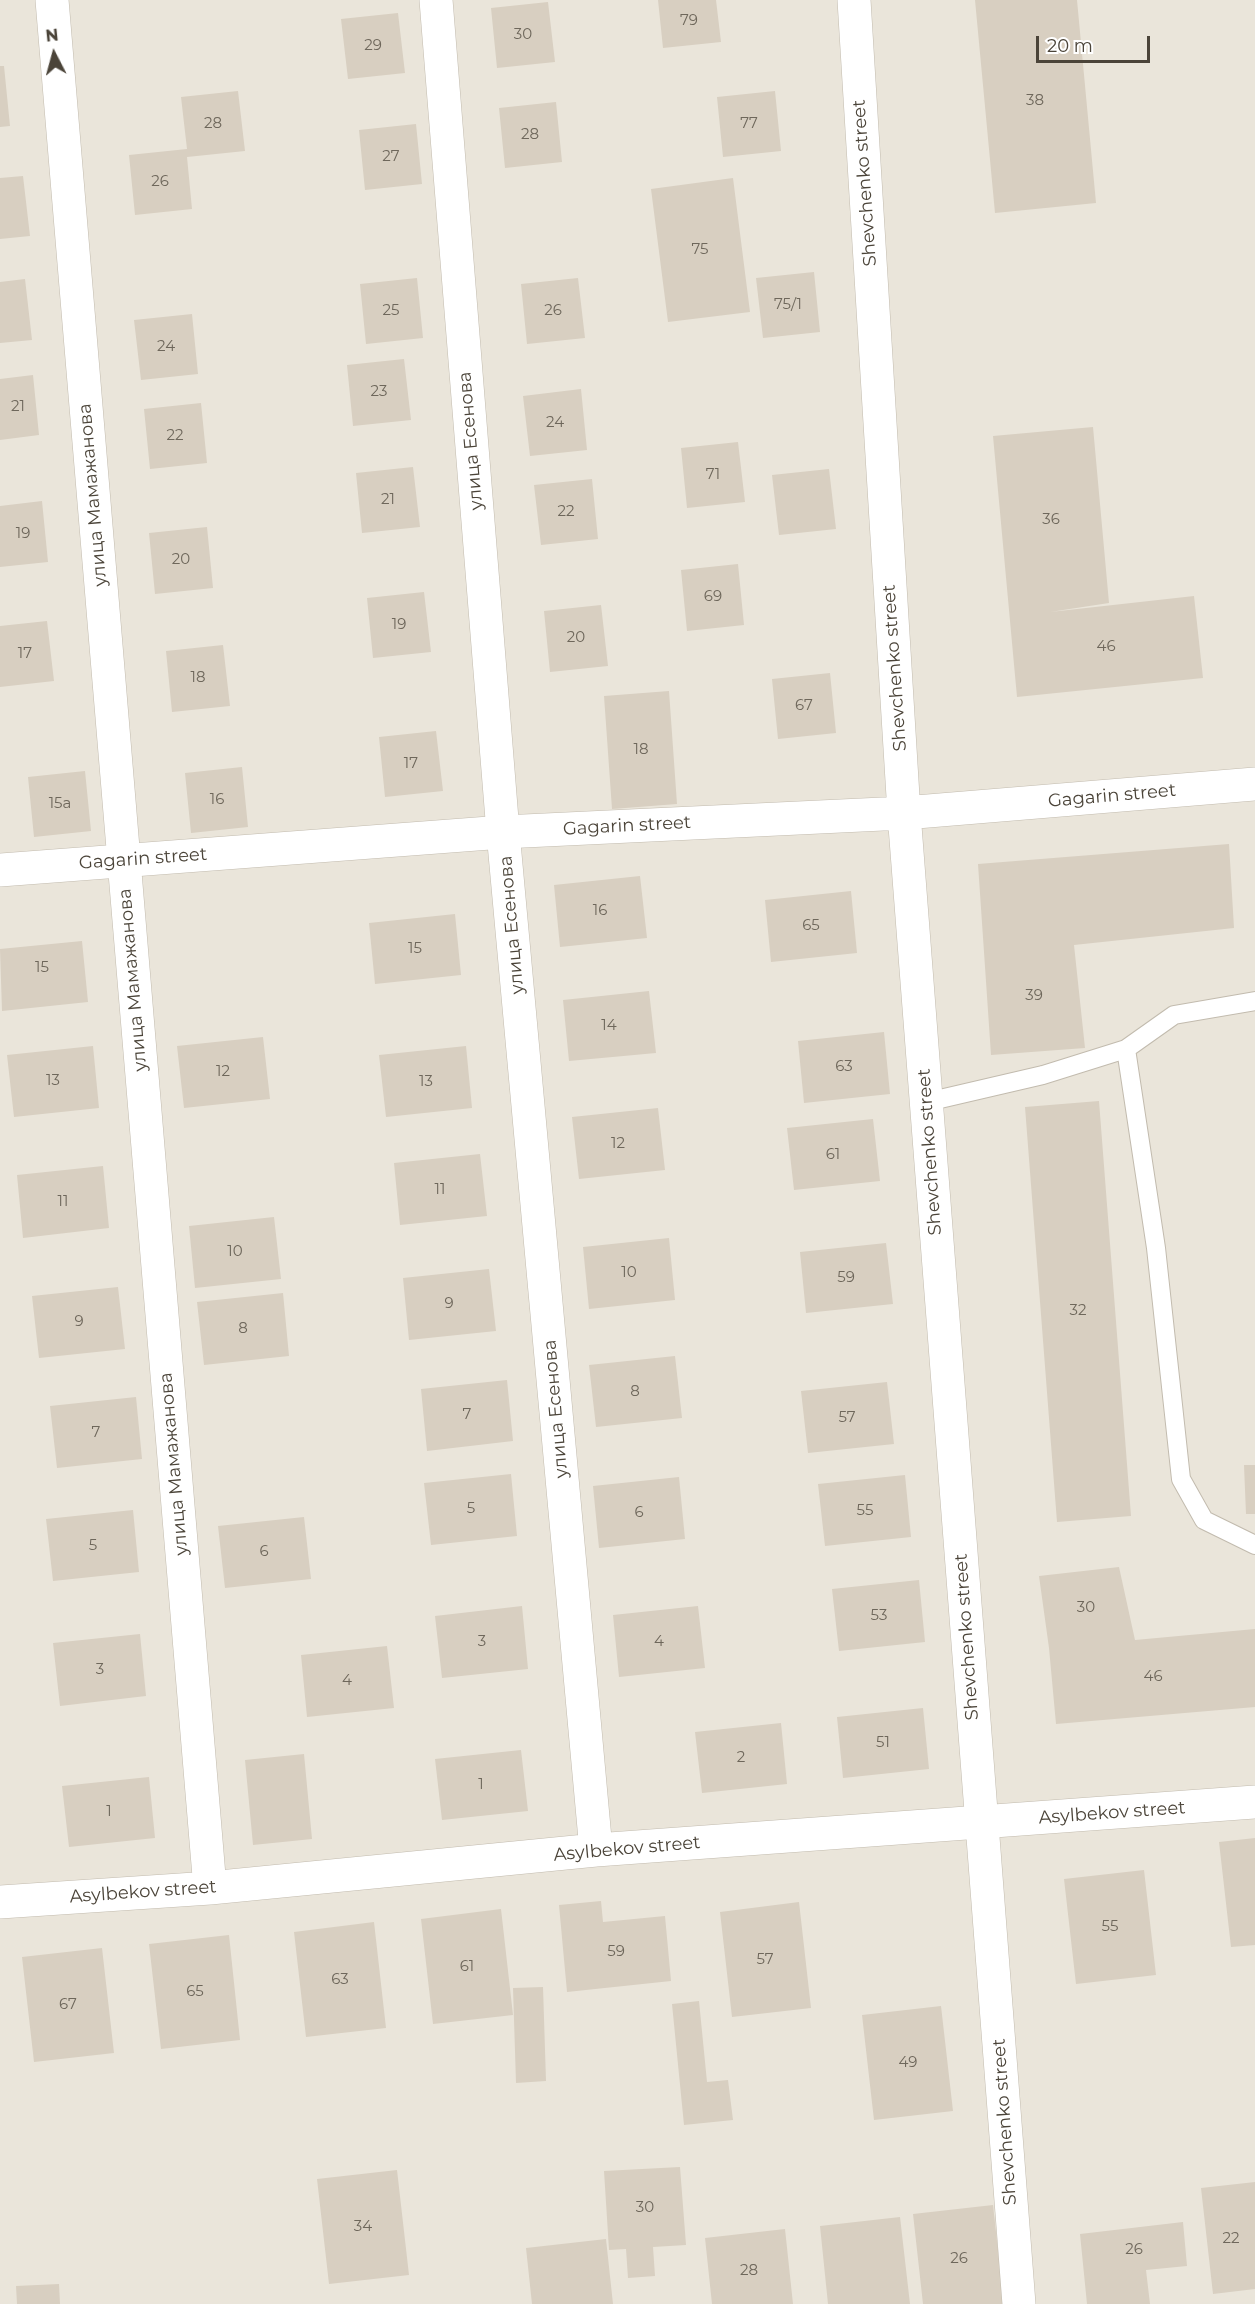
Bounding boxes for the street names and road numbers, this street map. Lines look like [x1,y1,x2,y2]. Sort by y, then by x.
street label: Shevchenko street [848,99,882,267]
street label: улица Есенова [454,371,488,511]
street label: улица Мамажанова [74,403,112,587]
street label: Shevchenko street [878,584,912,752]
street label: Gagarin street [1047,780,1177,812]
street label: Gagarin street [562,812,692,840]
street label: Gagarin street [78,844,208,874]
street label: улица Есенова [495,855,529,995]
street label: улица Мамажанова [114,888,152,1072]
street label: Shevchenko street [913,1068,947,1236]
street label: улица Есенова [539,1339,573,1479]
street label: улица Мамажанова [155,1372,193,1556]
street label: Shevchenko street [950,1553,984,1721]
street label: Asylbekov street [1038,1797,1186,1829]
street label: Asylbekov street [553,1832,701,1866]
street label: Asylbekov street [69,1876,217,1908]
street label: Shevchenko street [988,2038,1022,2206]

